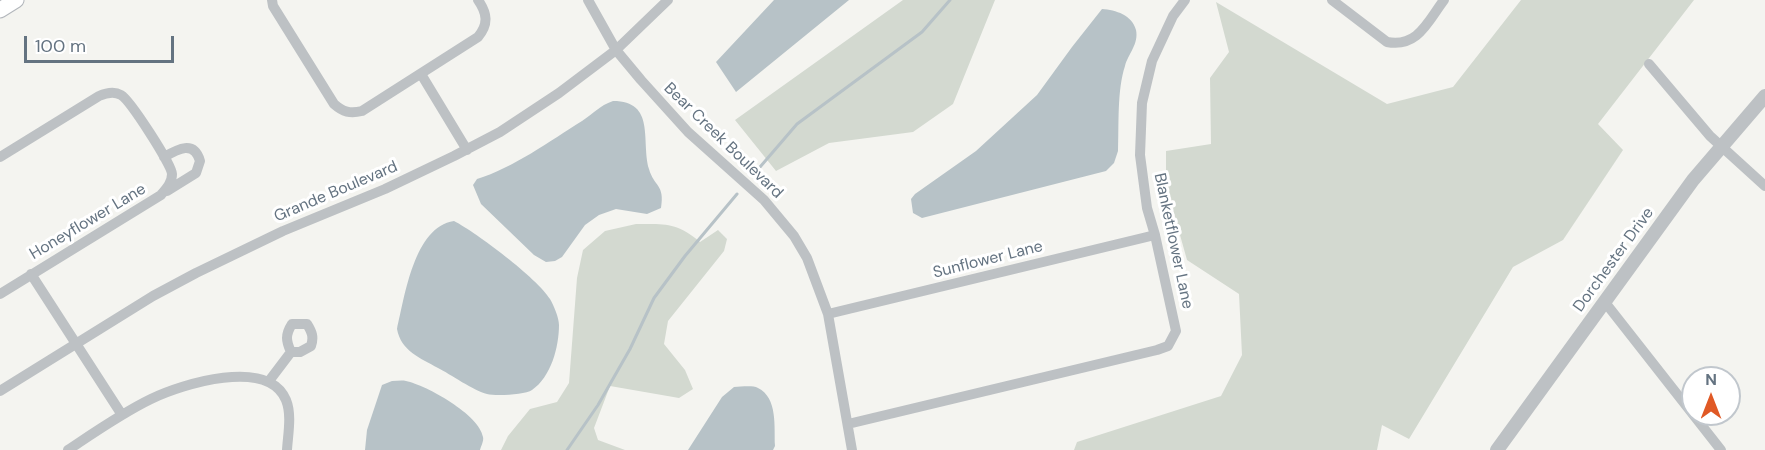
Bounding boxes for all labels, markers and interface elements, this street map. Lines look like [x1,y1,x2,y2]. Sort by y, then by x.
scale bar [27,24,177,62]
text: 100 m [35,34,86,58]
street label: Bear Creek Boulevard [659,79,787,203]
street label: Grande Boulevard [271,157,401,227]
street label: Blanketflower Lane [1149,171,1197,311]
street label: Honeyflower Lane [26,180,150,264]
street label: Dorchester Drive [1570,204,1658,316]
street label: Sunflower Lane [931,237,1045,283]
north arrow [1681,366,1741,426]
text: N [1705,369,1717,390]

